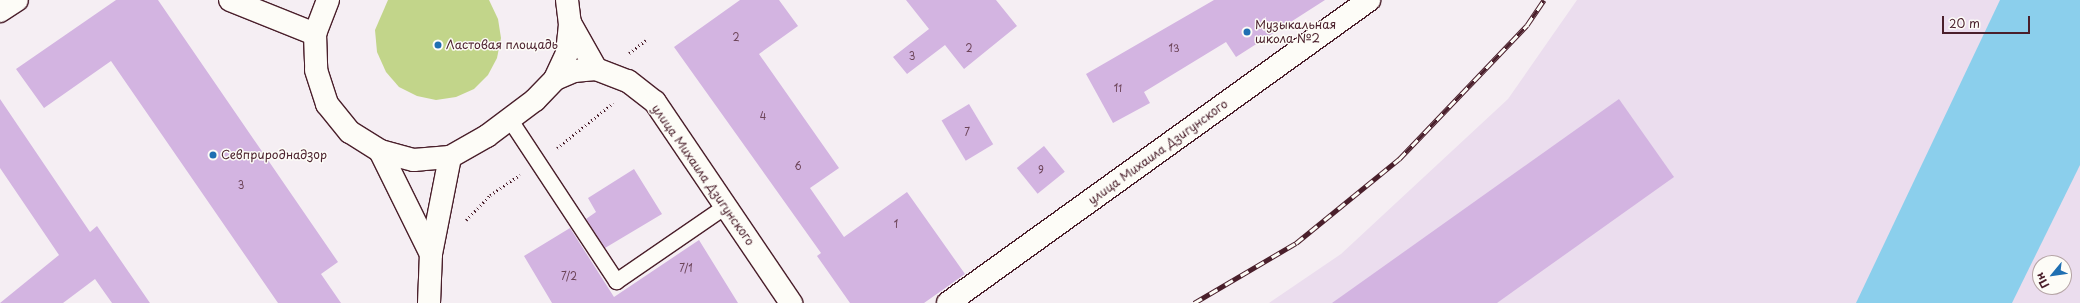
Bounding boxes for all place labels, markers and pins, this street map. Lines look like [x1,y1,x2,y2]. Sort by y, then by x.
place label: Музыкальная школа №2 [1255,18,1336,46]
marker: Музыкальная школа №2 [1242,27,1252,37]
place label: Ластовая площадь [446,38,558,52]
marker: Ластовая площадь [433,40,443,50]
place label: Севприроднадзор [221,148,327,162]
marker: Севприроднадзор [208,150,218,160]

